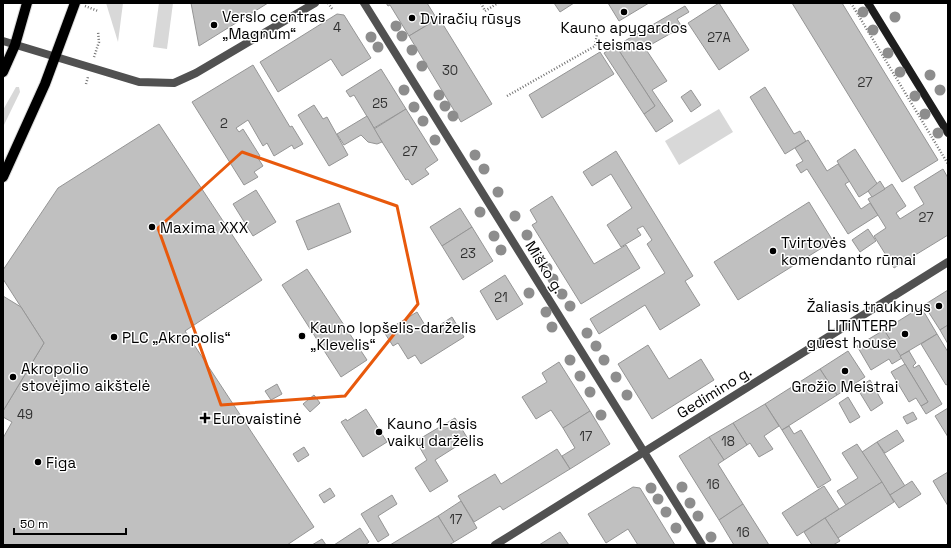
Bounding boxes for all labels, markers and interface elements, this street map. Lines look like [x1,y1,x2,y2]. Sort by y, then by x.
place label: Verslo centras „Magnum“ [222,7,326,43]
marker: Kauno apygardos teismas [619,7,629,17]
place label: Dviračių rūsys [420,9,521,28]
marker: Dviračių rūsys [407,13,417,23]
place label: Kauno apygardos teismas [560,18,688,54]
house number: 4 [333,19,341,36]
marker: Verslo centras „Magnum“ [209,20,219,30]
house number: 27A [707,29,731,46]
house number: 30 [442,62,458,79]
house number: 27 [857,74,873,91]
house number: 25 [372,95,388,112]
house number: 2 [220,115,228,132]
house number: 27 [402,143,418,160]
house number: 27 [918,209,934,226]
place label: Maxima XXX [160,218,249,237]
marker: Maxima XXX [147,222,157,232]
place label: Tvirtovės komendanto rūmai [781,233,916,269]
street label: Miško g. [521,237,569,297]
house number: 23 [460,245,476,262]
marker: Tvirtovės komendanto rūmai [768,246,778,256]
house number: 21 [494,289,508,306]
place label: Žaliasis traukinys [807,297,931,316]
marker: Žaliasis traukinys [934,301,944,311]
place label: LITiNTERP guest house [806,316,897,352]
place label: Kauno lopšelis-darželis „Klevelis“ [310,318,476,354]
place label: PLC „Akropolis“ [122,328,231,347]
marker: LITiNTERP guest house [900,329,910,339]
marker: Kauno lopšelis-darželis „Klevelis“ [297,331,307,341]
marker: PLC „Akropolis“ [109,332,119,342]
place label: Akropolio stovėjimo aikštelė [21,359,150,395]
street label: Gedimino g. [673,362,755,422]
marker: Grožio Meistrai [840,366,850,376]
marker: Akropolio stovėjimo aikštelė [8,372,18,382]
place label: Grožio Meistrai [792,377,898,396]
house number: 49 [17,406,33,423]
place label: Eurovaistinė [213,409,302,428]
marker: Eurovaistinė [200,413,210,423]
place label: Kauno 1-asis vaikų darželis [387,414,484,450]
marker: Kauno 1-asis vaikų darželis [374,427,384,437]
house number: 17 [580,428,592,445]
house number: 18 [721,433,735,450]
place label: Figa [46,453,76,472]
marker: Figa [33,457,43,467]
house number: 16 [706,476,720,493]
scale bar [14,510,126,536]
house number: 17 [450,511,462,528]
text: 50 m [20,516,48,532]
house number: 16 [736,524,750,541]

